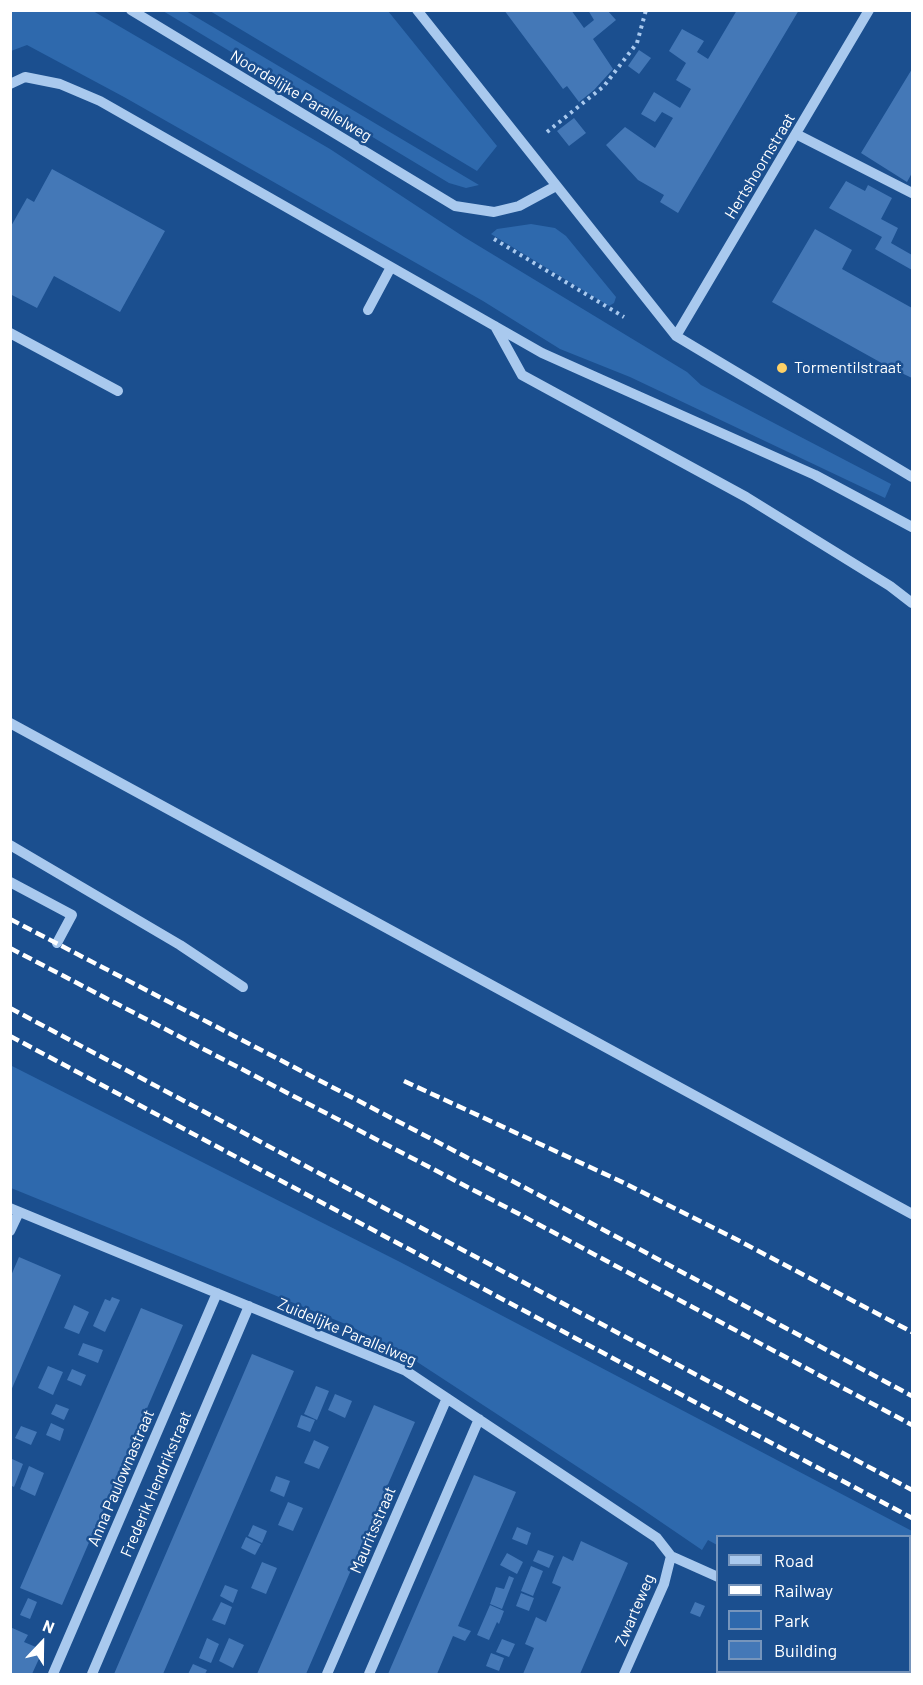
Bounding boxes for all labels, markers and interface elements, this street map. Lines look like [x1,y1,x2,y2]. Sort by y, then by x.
street label: Noordelijke Parallelweg [227,46,375,146]
street label: Hertshoornstraat [721,109,799,223]
place label: Tormentilstraat [794,358,902,378]
marker: Tormentilstraat [775,361,789,375]
street label: Zuidelijke Parallelweg [275,1294,419,1370]
street label: Anna Paulownastraat [84,1407,158,1549]
street label: Frederik Hendrikstraat [116,1408,196,1560]
street label: Mauritsstraat [346,1484,400,1576]
legend [716,1535,911,1673]
text: Road [774,1549,814,1571]
street label: Zwarteweg [611,1571,659,1649]
text: Railway [774,1579,833,1601]
text: Park [774,1609,809,1631]
north arrow [12,1613,72,1673]
text: N [40,1615,57,1637]
text: Building [774,1639,837,1661]

